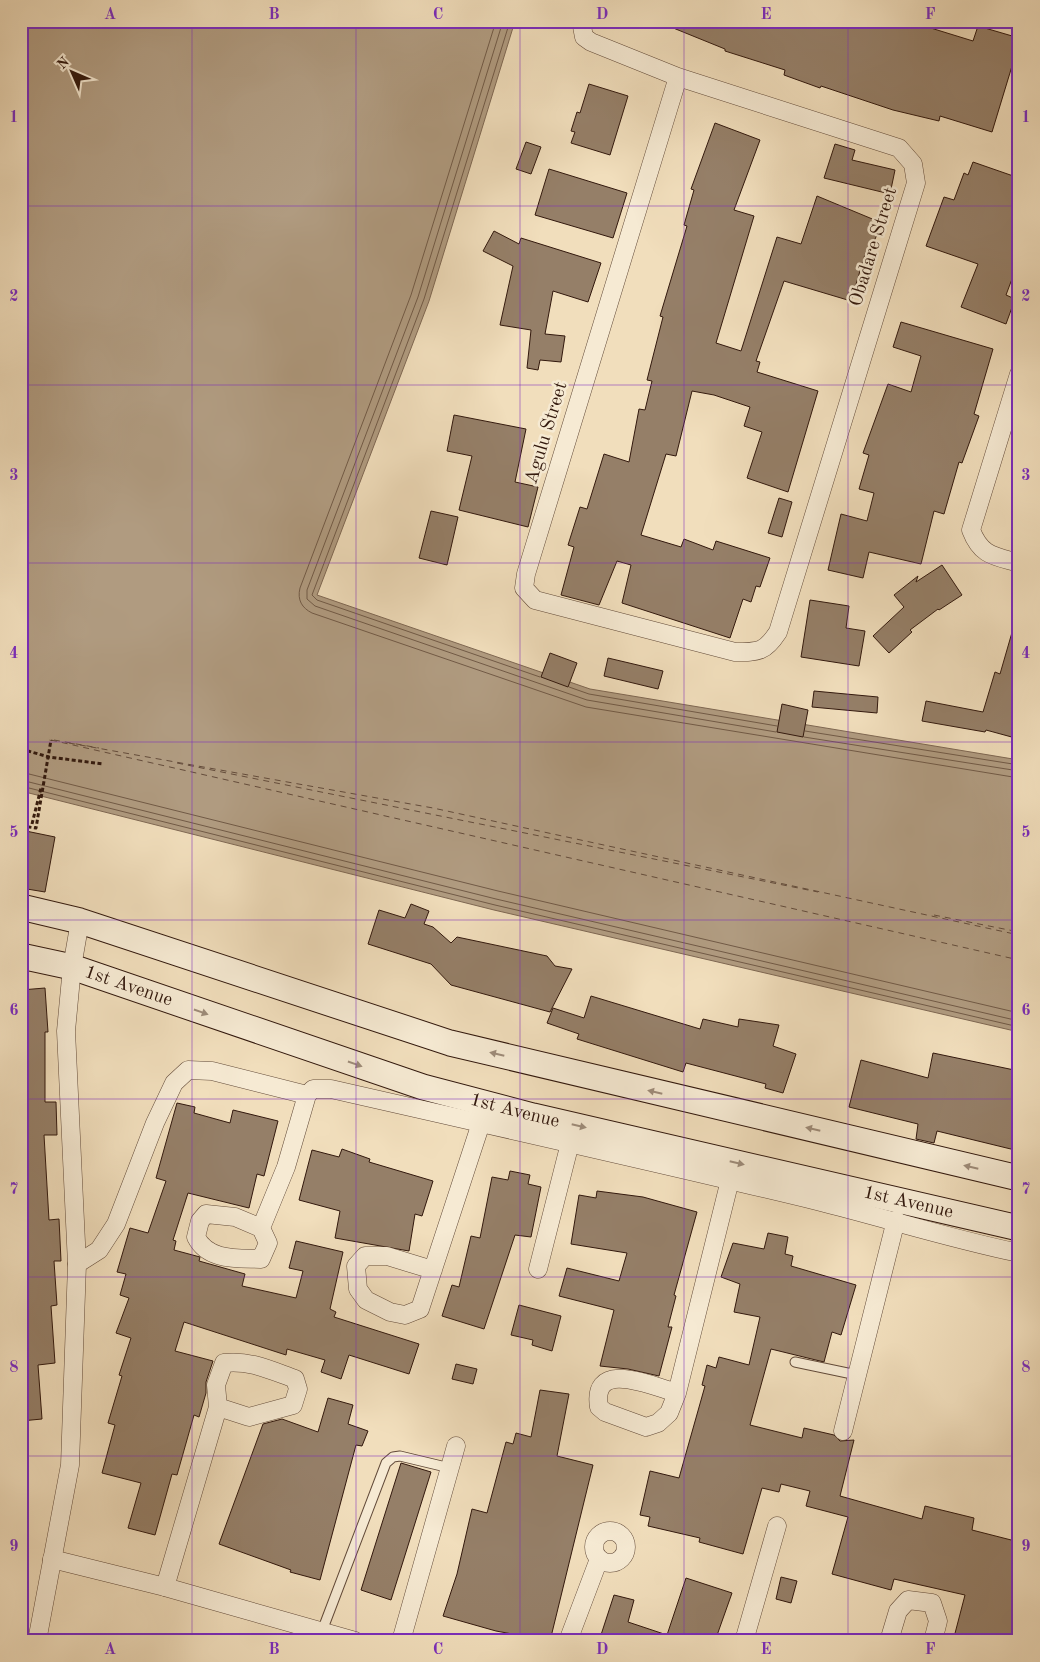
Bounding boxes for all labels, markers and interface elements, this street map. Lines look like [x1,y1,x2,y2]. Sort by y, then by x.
text: A [104,7,116,23]
text: B [268,7,280,23]
text: C [433,7,443,23]
text: D [596,7,608,23]
text: E [760,7,772,23]
text: F [925,7,936,23]
north arrow [48,48,98,98]
text: N [55,55,72,72]
text: 1 [9,110,19,126]
text: 1 [1021,110,1031,126]
street label: Obadare Street [847,185,901,309]
text: 2 [9,289,19,305]
text: 2 [1021,289,1031,305]
street label: Agulu Street [522,380,572,486]
text: 3 [9,468,19,484]
text: 3 [1021,468,1031,484]
text: 4 [9,646,19,662]
text: 4 [1021,646,1031,662]
text: 5 [9,825,19,841]
text: 5 [1021,825,1031,841]
street label: 1st Avenue [82,963,175,1010]
text: 6 [9,1003,19,1019]
text: 6 [1021,1003,1031,1019]
one-way arrow [194,1008,209,1016]
one-way arrow [490,1050,505,1058]
one-way arrow [348,1061,363,1068]
one-way arrow [648,1087,663,1095]
street label: 1st Avenue [468,1090,561,1131]
one-way arrow [571,1122,587,1130]
one-way arrow [806,1125,821,1133]
one-way arrow [730,1159,745,1167]
one-way arrow [964,1163,979,1171]
text: 7 [9,1182,19,1198]
text: 7 [1021,1182,1031,1198]
street label: 1st Avenue [861,1183,955,1222]
text: 8 [9,1360,19,1376]
text: 8 [1021,1360,1031,1376]
text: 9 [9,1539,19,1555]
text: 9 [1021,1539,1031,1555]
text: A [104,1642,116,1658]
text: B [268,1642,280,1658]
text: C [433,1642,443,1658]
text: D [596,1642,608,1658]
text: E [760,1642,772,1658]
text: F [925,1642,936,1658]

